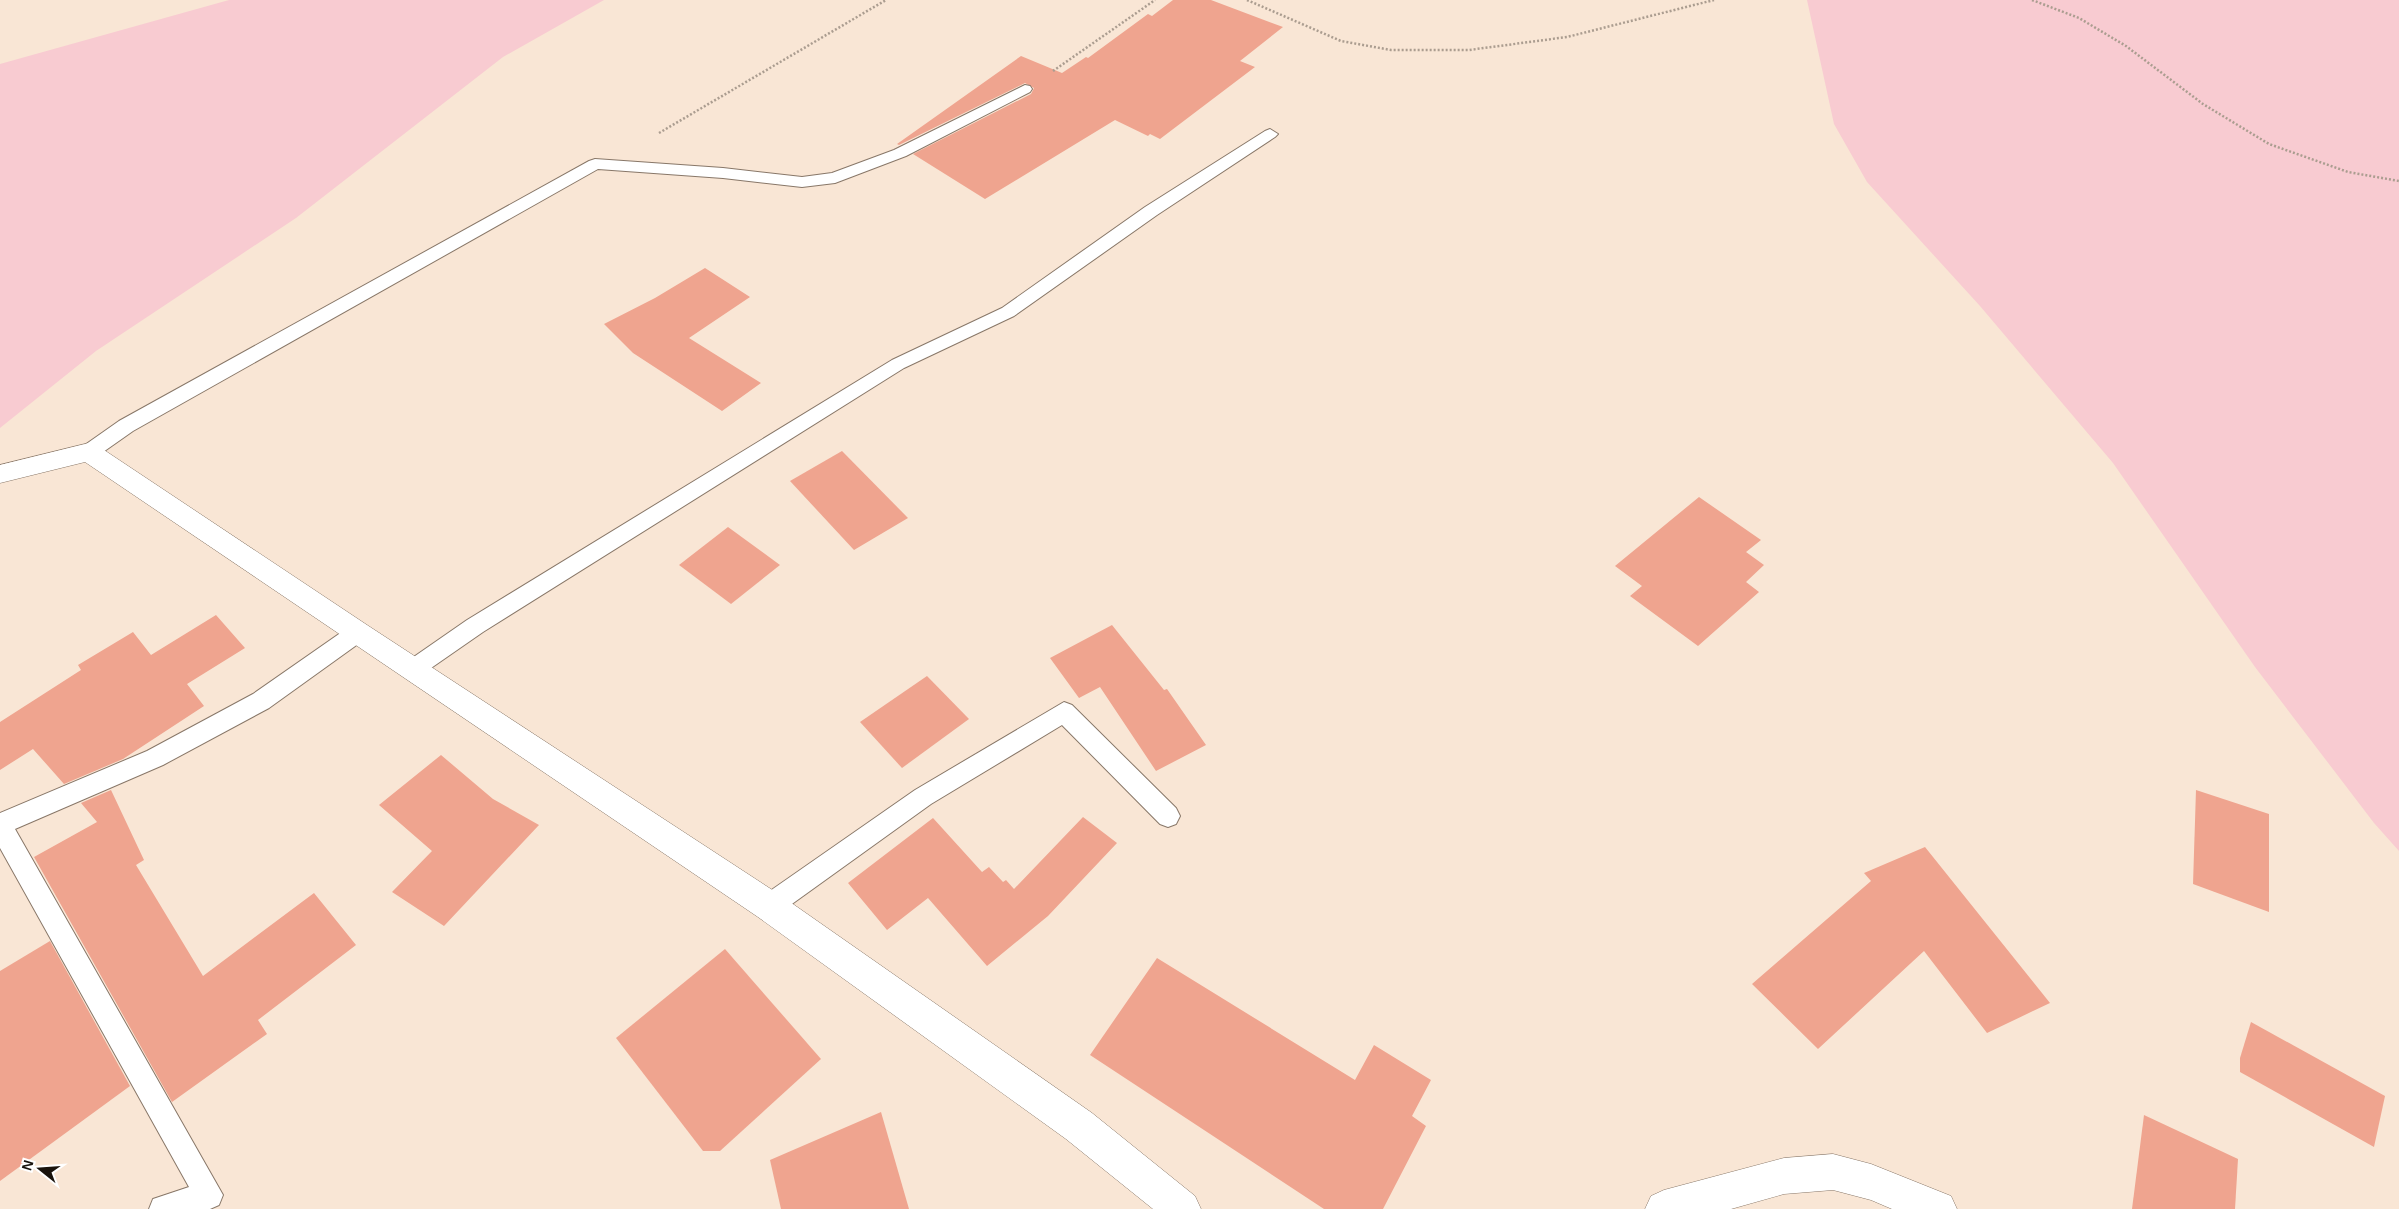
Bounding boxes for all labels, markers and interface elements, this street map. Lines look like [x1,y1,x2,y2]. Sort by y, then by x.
north arrow [15,1144,65,1194]
text: N [18,1158,37,1172]

